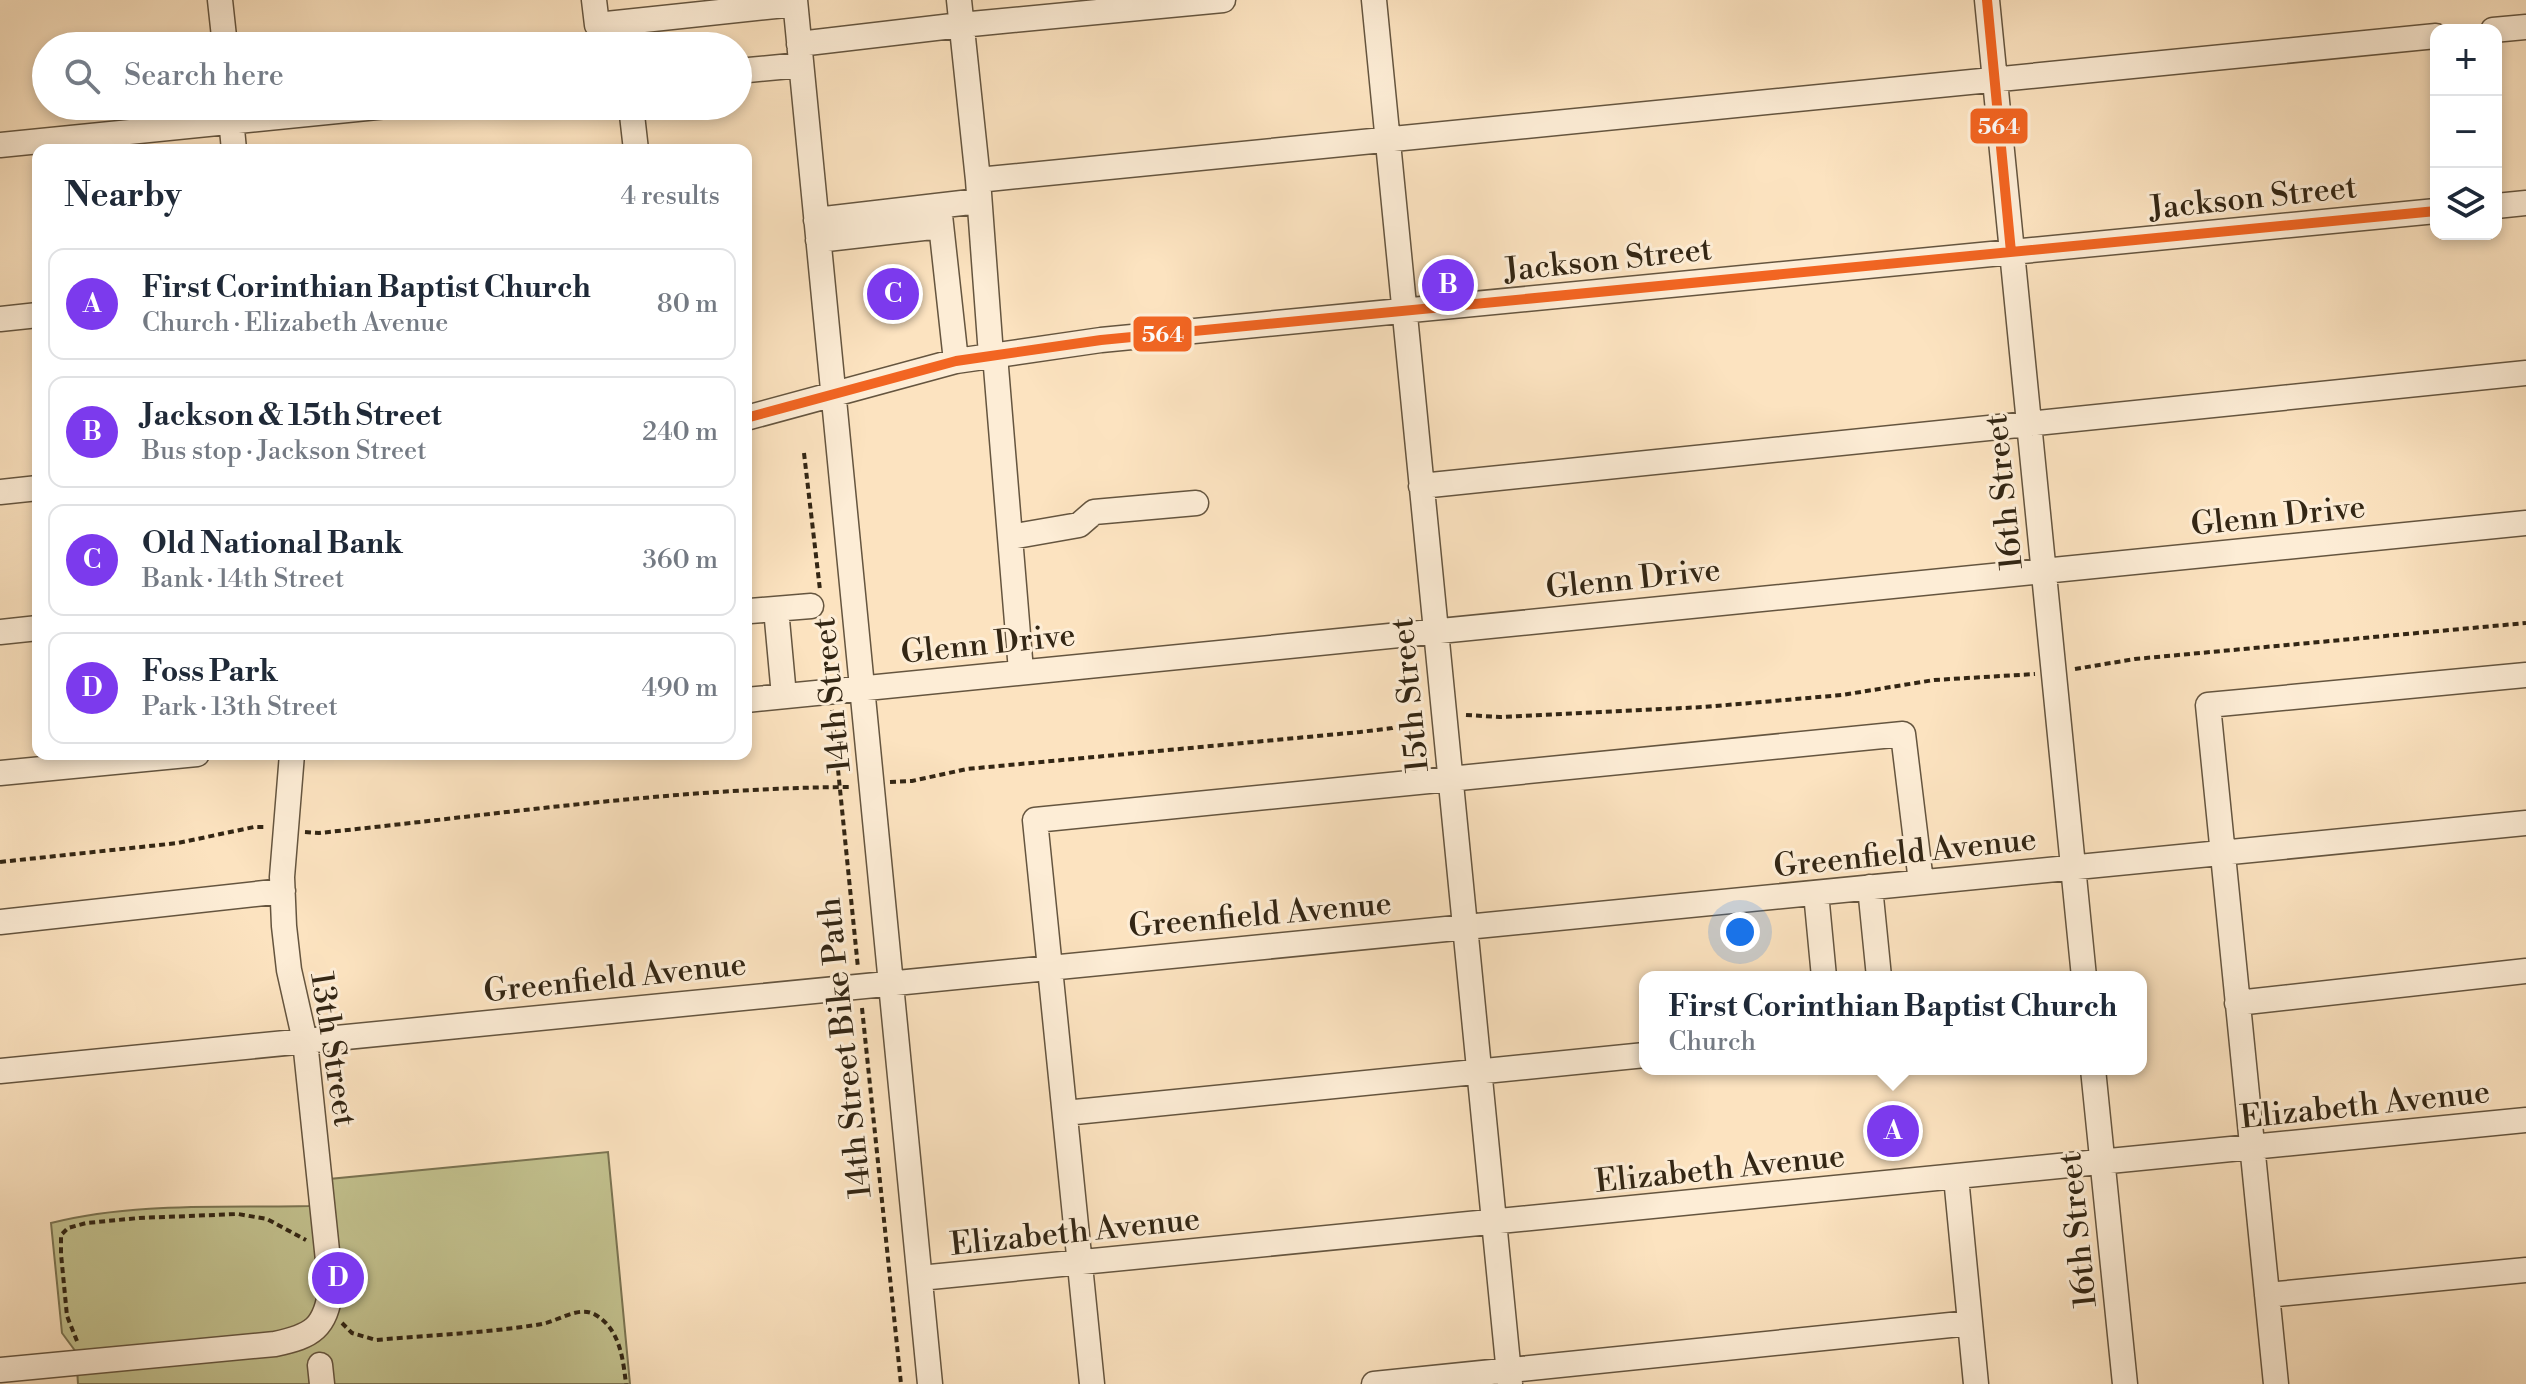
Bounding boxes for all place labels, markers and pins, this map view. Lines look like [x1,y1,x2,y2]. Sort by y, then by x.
pin: B [1422,255,1474,315]
pin: C [867,264,919,324]
pin: A [1867,1101,1919,1161]
pin: D [312,1248,364,1308]

